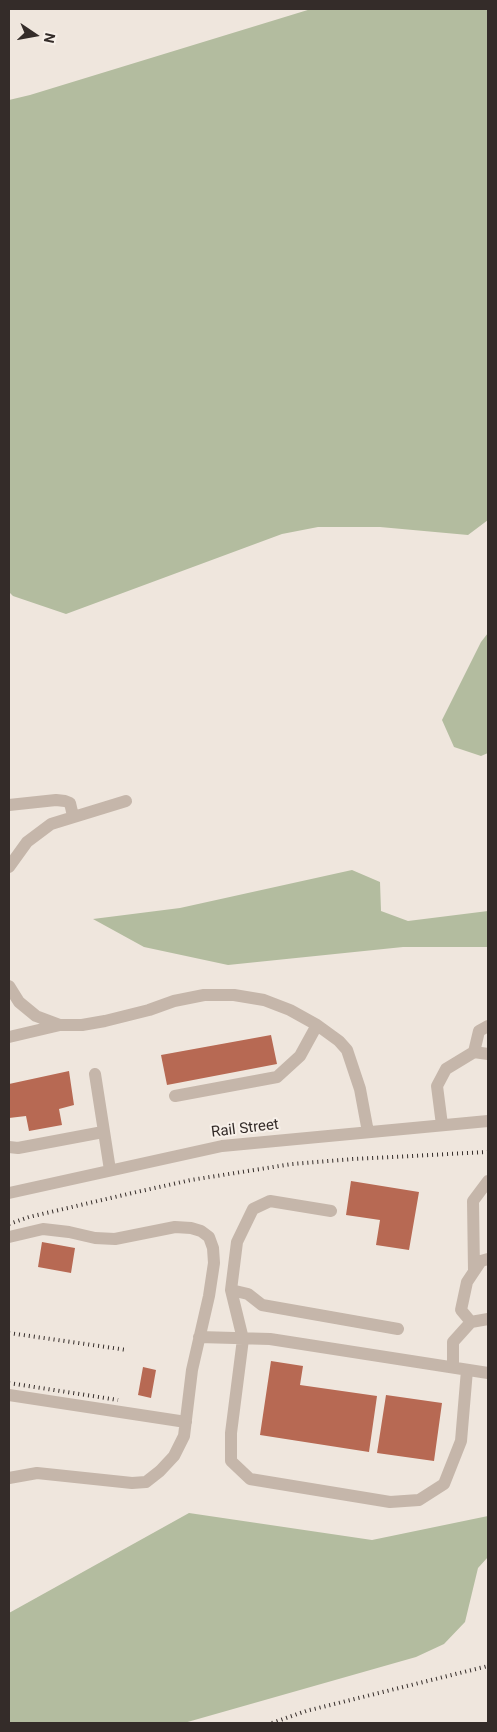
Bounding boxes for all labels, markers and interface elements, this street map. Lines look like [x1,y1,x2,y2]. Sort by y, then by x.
north arrow [10,10,60,60]
text: N [41,32,59,45]
street label: Rail Street [210,1116,280,1142]

